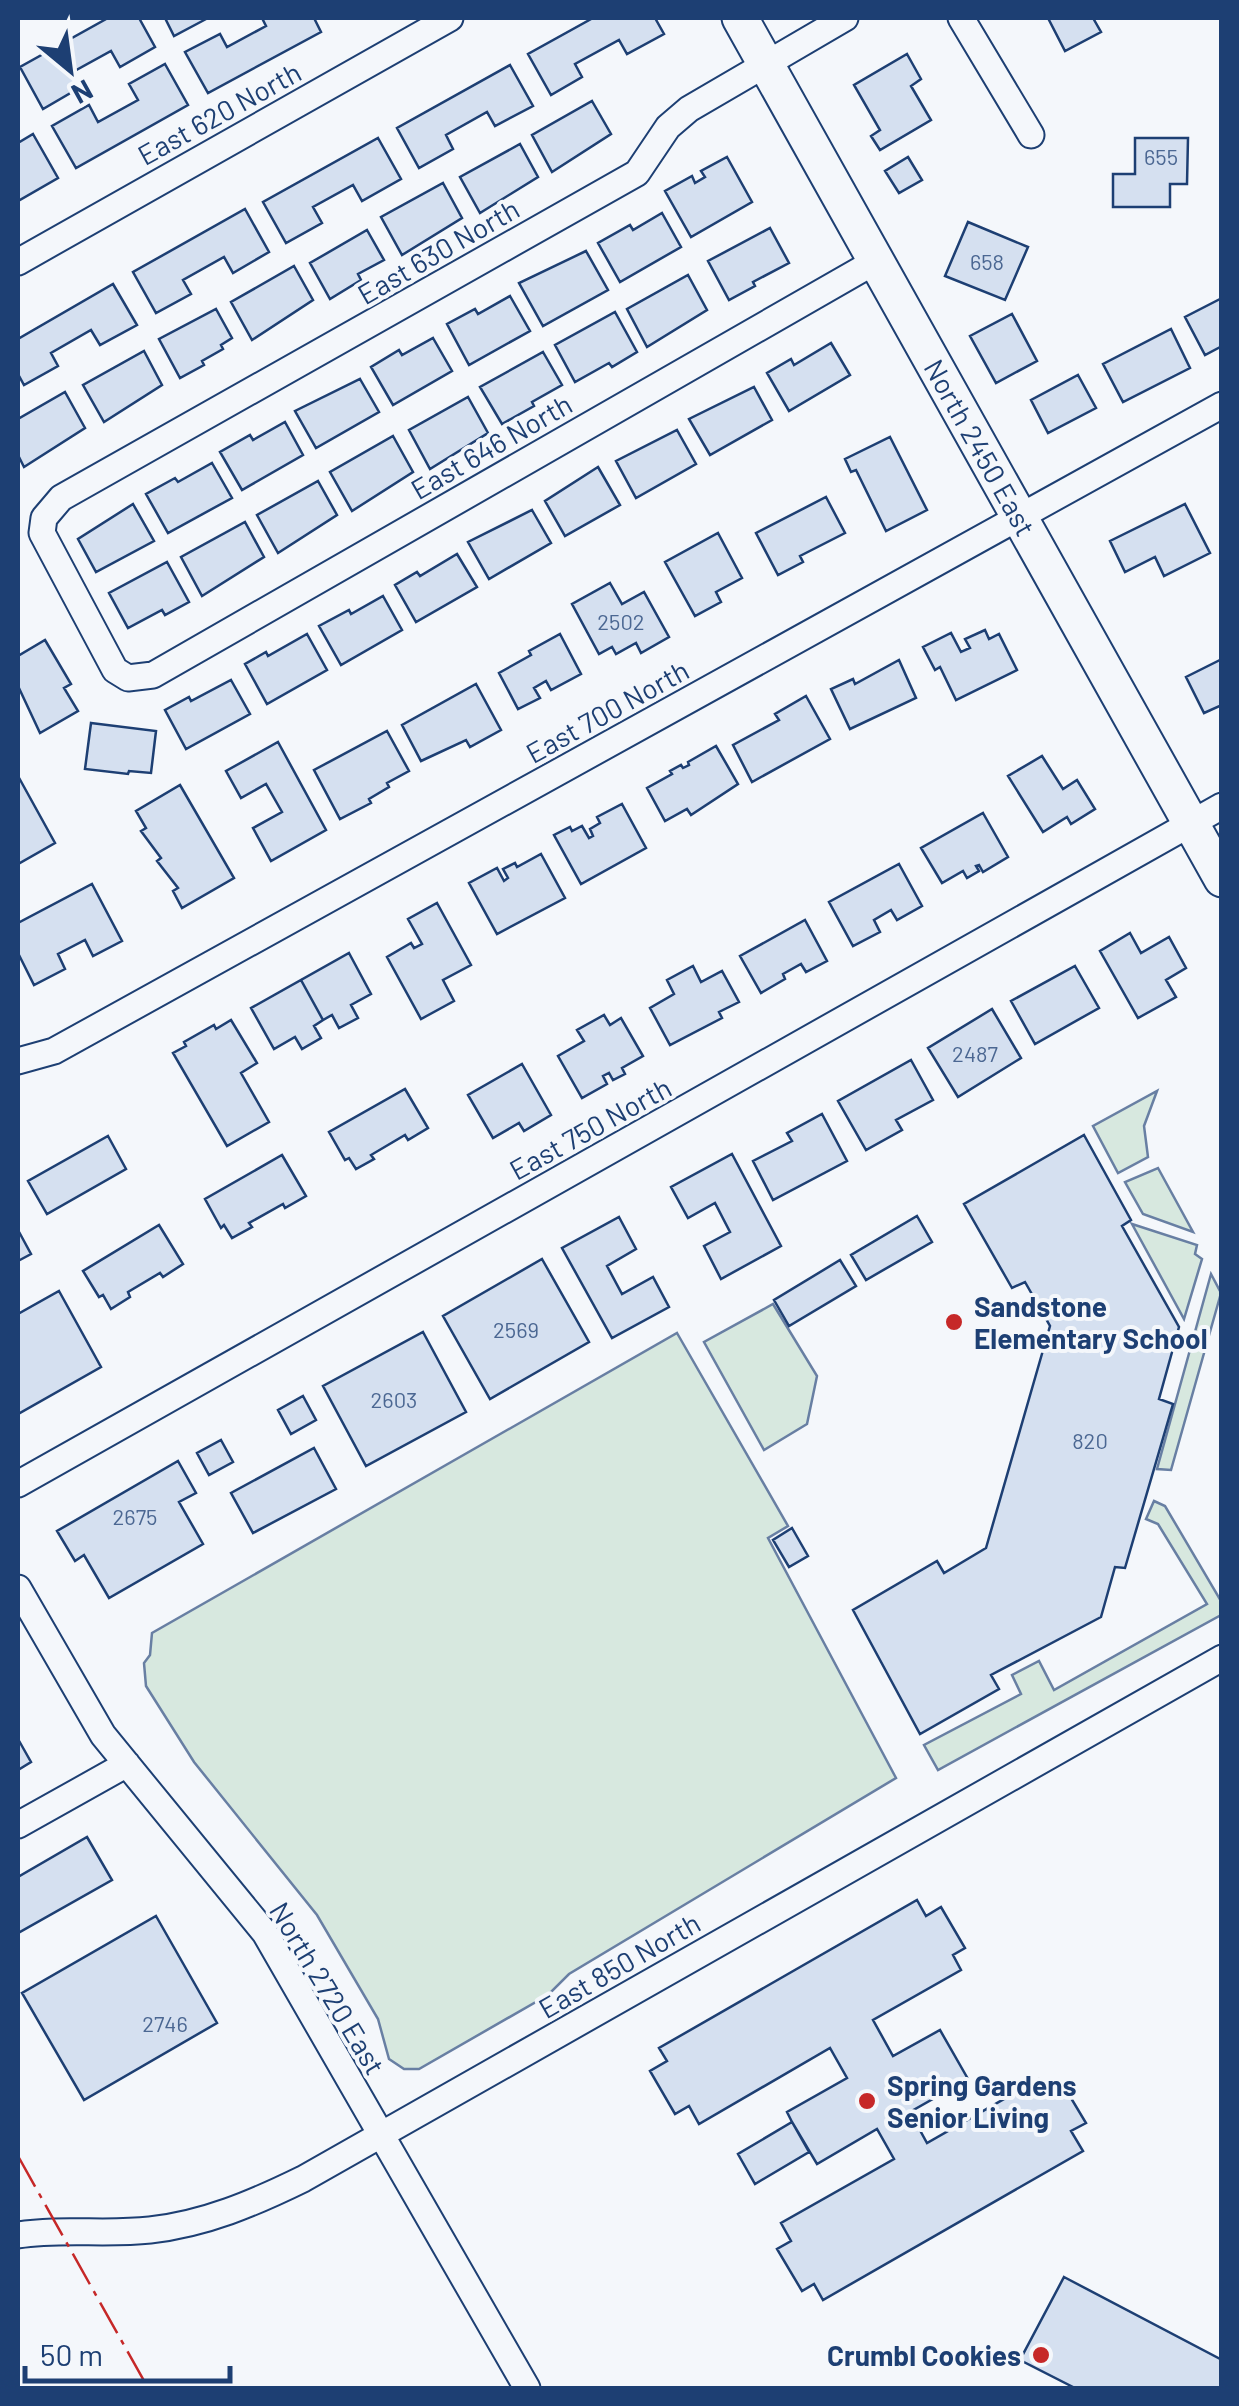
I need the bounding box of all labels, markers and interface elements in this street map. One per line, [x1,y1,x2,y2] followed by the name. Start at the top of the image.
[20,20,120,120] north arrow
[131,54,307,172] street label: East 620 North
[66,73,99,112] text: N
[1144,143,1178,169] house number: 655
[351,191,525,311] street label: East 630 North
[970,248,1004,274] house number: 658
[917,353,1043,542] street label: North 2450 East
[404,386,578,506] street label: East 646 North
[597,608,645,634] house number: 2502
[520,652,694,770] street label: East 700 North
[952,1040,998,1066] house number: 2487
[503,1070,677,1186] street label: East 750 North
[974,1289,1208,1355] place label: Sandstone Elementary School
[943,1311,965,1333] marker: Sandstone Elementary School
[493,1316,539,1342] house number: 2569
[371,1386,417,1412] house number: 2603
[1072,1427,1108,1453] house number: 820
[113,1503,157,1529] house number: 2675
[263,1896,393,2080] street label: North 2720 East
[532,1905,706,2025] street label: East 850 North
[142,2010,188,2036] house number: 2746
[887,2068,1077,2134] place label: Spring Gardens Senior Living
[856,2090,878,2112] marker: Spring Gardens Senior Living
[25,2321,230,2383] scale bar
[40,2336,103,2372] text: 50 m
[827,2338,1021,2372] place label: Crumbl Cookies
[1030,2344,1052,2366] marker: Crumbl Cookies

